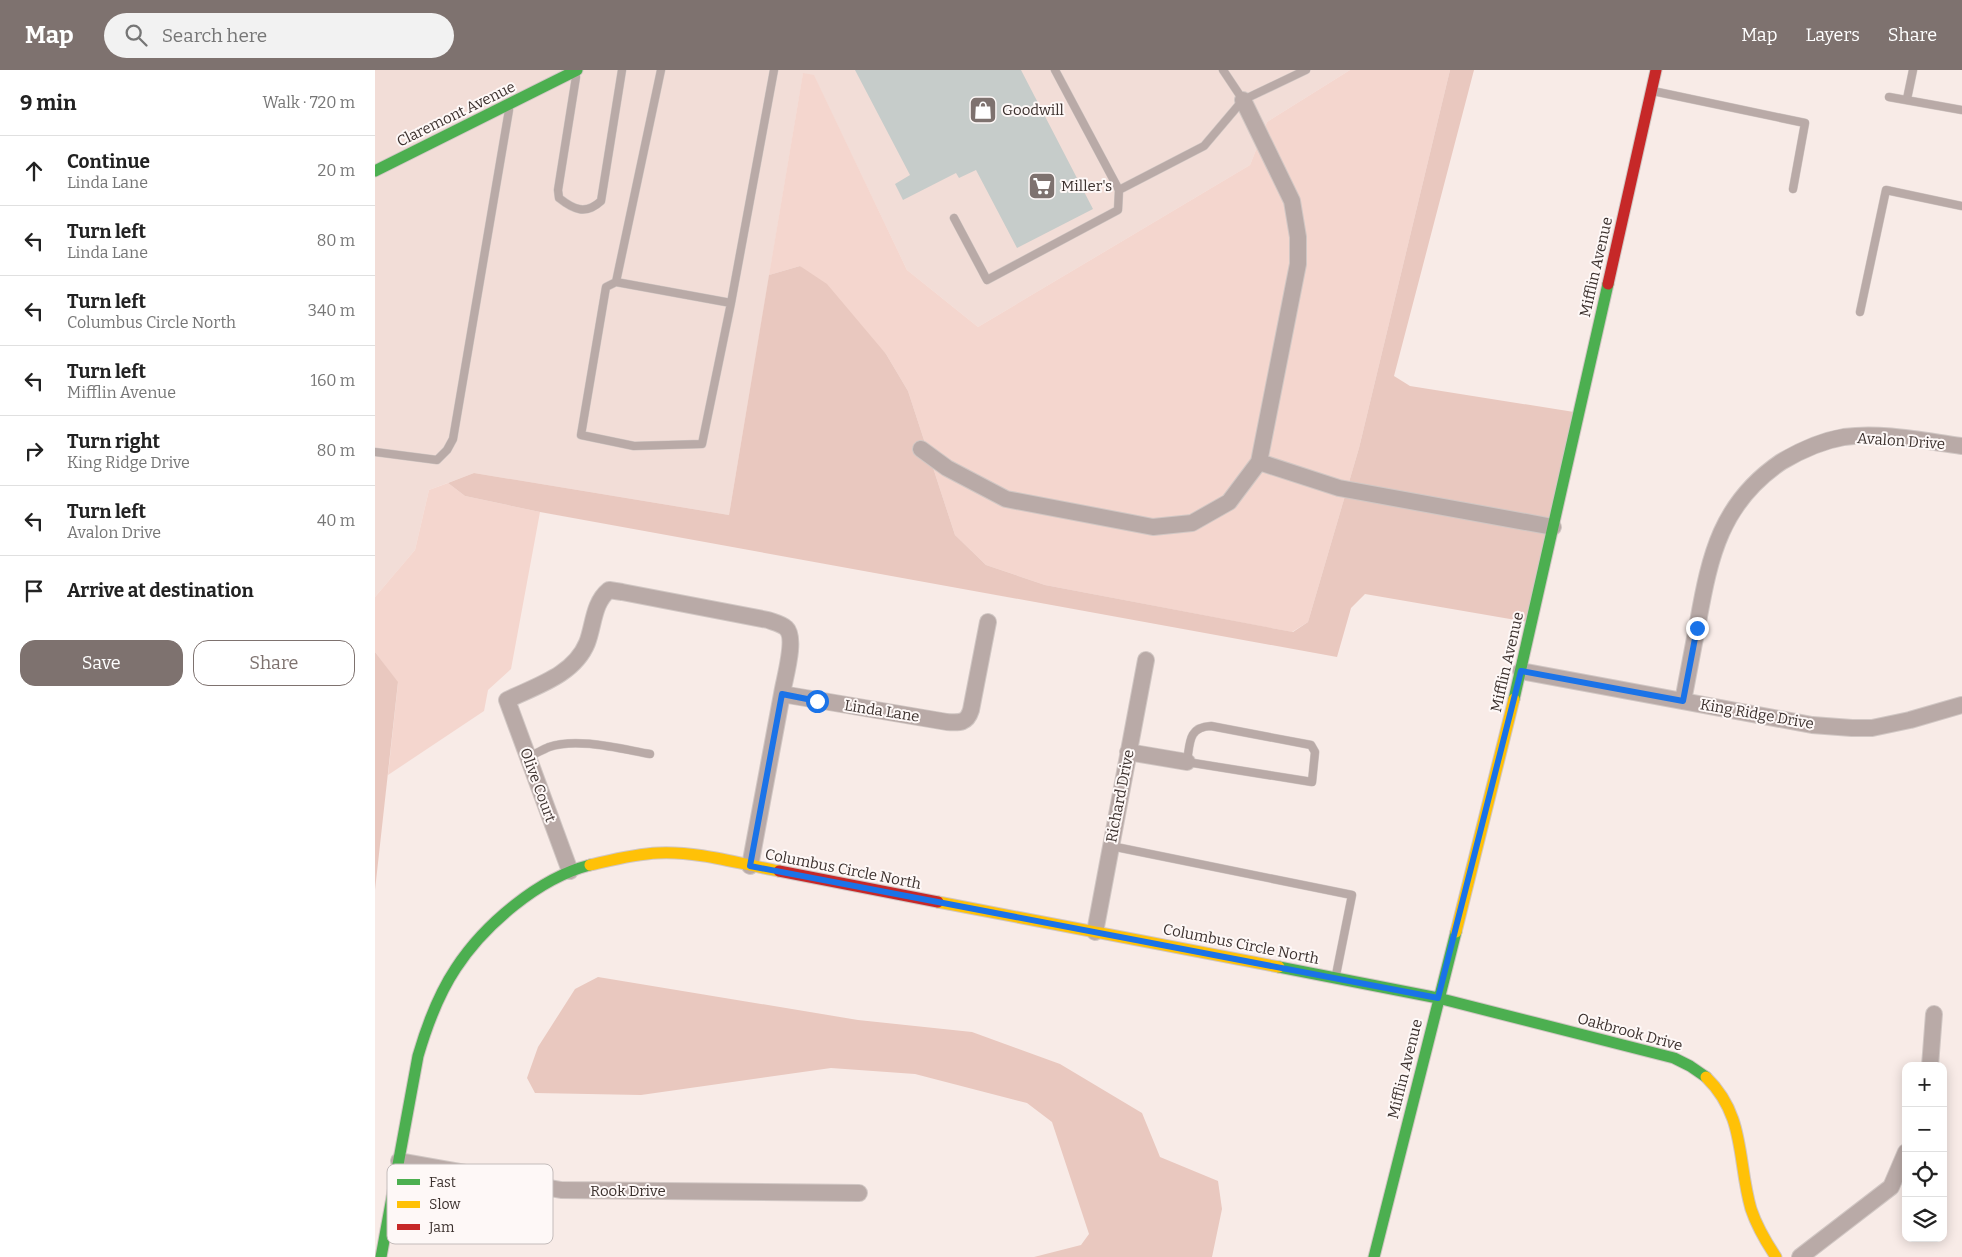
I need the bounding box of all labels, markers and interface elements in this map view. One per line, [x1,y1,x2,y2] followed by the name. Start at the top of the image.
[104,13,454,58] search box
[25,21,74,49] text: Map
[122,21,150,49] icon: search
[162,24,267,47] text: Search here
[1741,24,1777,46] text: Map
[1805,24,1860,46] text: Layers
[1888,24,1937,46] text: Share
[394,77,518,151] street label: Claremont Avenue
[20,90,76,116] text: 9 min
[262,93,355,112] text: Walk · 720 m
[968,95,998,125] shop icon: Goodwill
[1002,101,1064,119] place label: Goodwill
[67,150,150,173] text: Continue
[20,157,48,185] icon: ahead
[318,161,355,180] text: 20 m
[1027,171,1057,201] supermarket icon: Miller's
[67,173,148,192] text: Linda Lane
[1061,177,1112,195] place label: Miller's
[1576,215,1616,319] street label: Mifflin Avenue
[67,220,146,243] text: Turn left
[20,227,48,255] icon: left
[317,231,355,250] text: 80 m
[67,243,148,262] text: Linda Lane
[67,290,146,313] text: Turn left
[20,297,48,325] icon: left
[308,301,355,320] text: 340 m
[67,313,236,332] text: Columbus Circle North
[67,360,146,383] text: Turn left
[20,367,48,395] icon: left
[310,371,355,390] text: 160 m
[67,383,176,402] text: Mifflin Avenue
[1856,429,1946,453] street label: Avalon Drive
[67,430,160,453] text: Turn right
[20,437,48,465] icon: right
[317,441,355,460] text: 80 m
[67,453,190,472] text: King Ridge Drive
[67,500,146,523] text: Turn left
[20,507,48,535] icon: left
[317,511,355,530] text: 40 m
[67,523,161,542] text: Avalon Drive
[20,577,48,605] icon: arrive
[67,579,254,602] text: Arrive at destination
[1487,610,1527,714] street label: Mifflin Avenue
[1686,617,1709,640] route end
[20,640,183,686] button: Save
[193,640,355,686] button: Share
[806,690,829,713] route start
[1699,695,1815,733] street label: King Ridge Drive
[843,696,921,726] street label: Linda Lane
[516,745,560,825] street label: Olive Court
[1102,748,1138,844] street label: Richard Drive
[764,845,923,893] street label: Columbus Circle North
[1162,920,1321,968] street label: Columbus Circle North
[1576,1009,1684,1055] street label: Oakbrook Drive
[1384,1017,1426,1121] street label: Mifflin Avenue
[1902,1062,1947,1242] map controls
[1902,1062,1947,1107] button: +
[1902,1107,1947,1152] button: −
[1902,1152,1947,1197] button: locate
[387,1164,553,1244] legend
[429,1174,456,1191] text: Fast
[590,1182,666,1200] street label: Rook Drive
[429,1196,461,1213] text: Slow
[1902,1197,1947,1242] button: layers
[428,1219,455,1236] text: Jam

